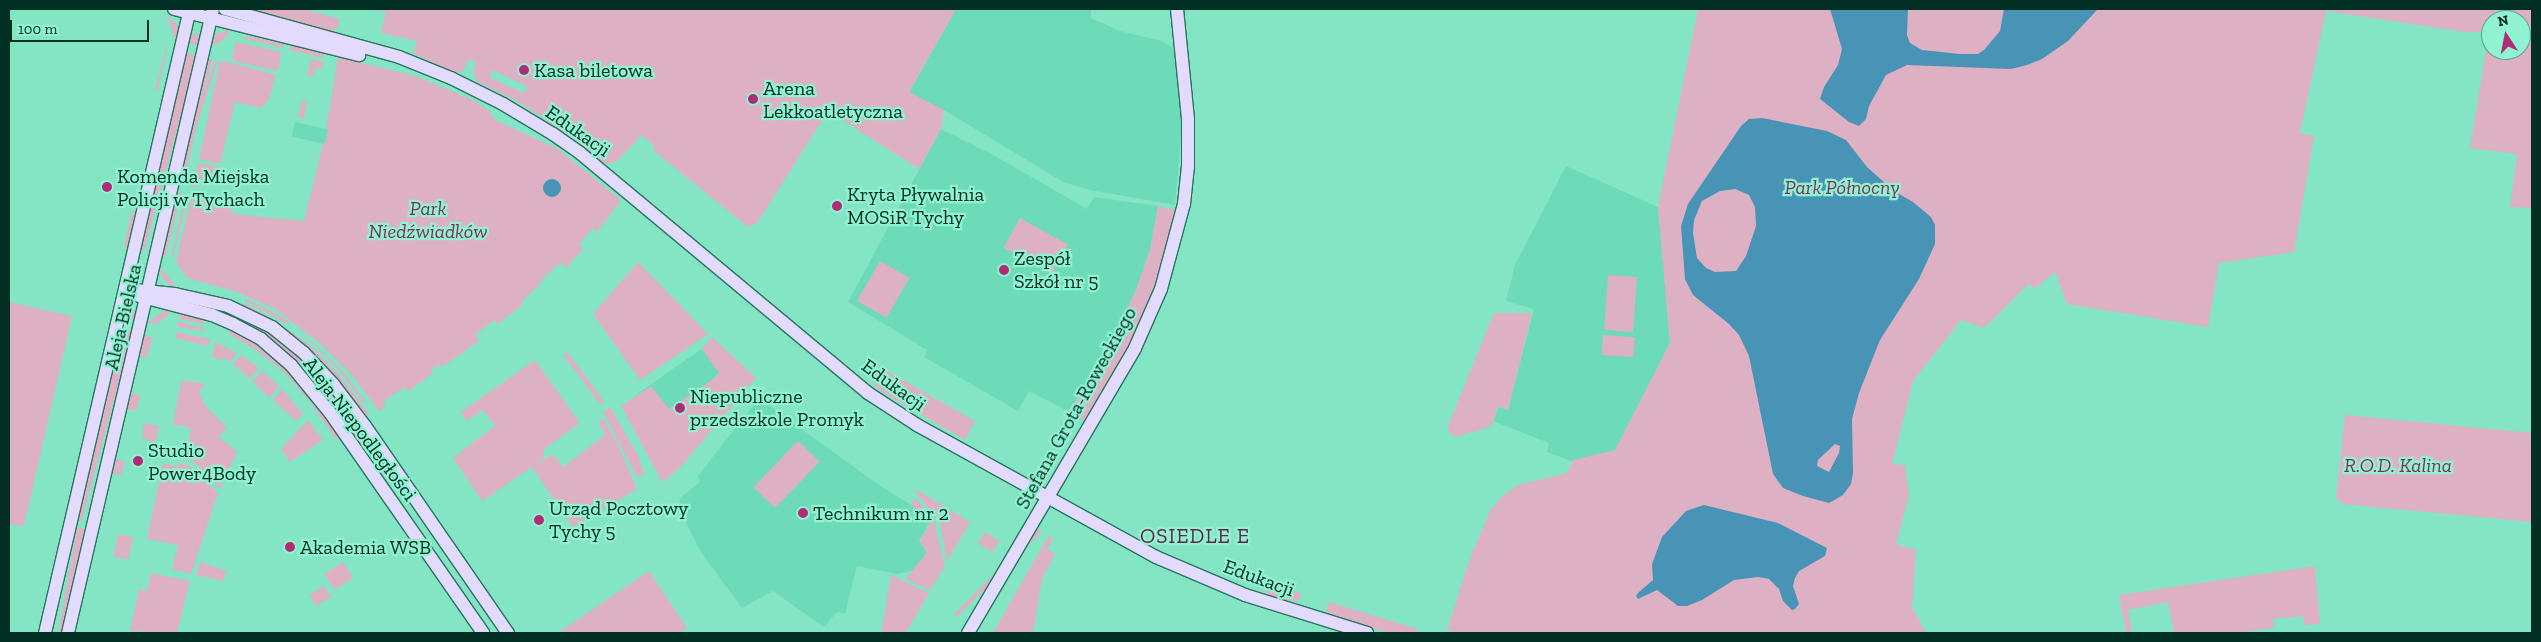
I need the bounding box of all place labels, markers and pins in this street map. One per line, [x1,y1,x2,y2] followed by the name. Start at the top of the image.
[534,58,653,82] place label: Kasa biletowa
[518,64,530,76] marker: Kasa biletowa
[763,76,903,123] place label: Arena Lekkoatletyczna
[747,93,759,105] marker: Arena Lekkoatletyczna
[117,164,269,211] place label: Komenda Miejska Policji w Tychach
[101,181,113,193] marker: Komenda Miejska Policji w Tychach
[847,183,984,230] place label: Kryta Pływalnia MOSiR Tychy
[831,200,843,212] marker: Kryta Pływalnia MOSiR Tychy
[1014,246,1099,293] place label: Zespół Szkół nr 5
[998,264,1010,276] marker: Zespół Szkół nr 5
[690,384,864,431] place label: Niepubliczne przedszkole Promyk
[674,402,686,414] marker: Niepubliczne przedszkole Promyk
[148,438,256,485] place label: Studio Power4Body
[132,455,144,467] marker: Studio Power4Body
[549,496,689,543] place label: Urząd Pocztowy Tychy 5
[813,501,949,525] place label: Technikum nr 2
[797,507,809,519] marker: Technikum nr 2
[533,514,545,526] marker: Urząd Pocztowy Tychy 5
[300,535,432,559] place label: Akademia WSB
[284,541,296,553] marker: Akademia WSB

